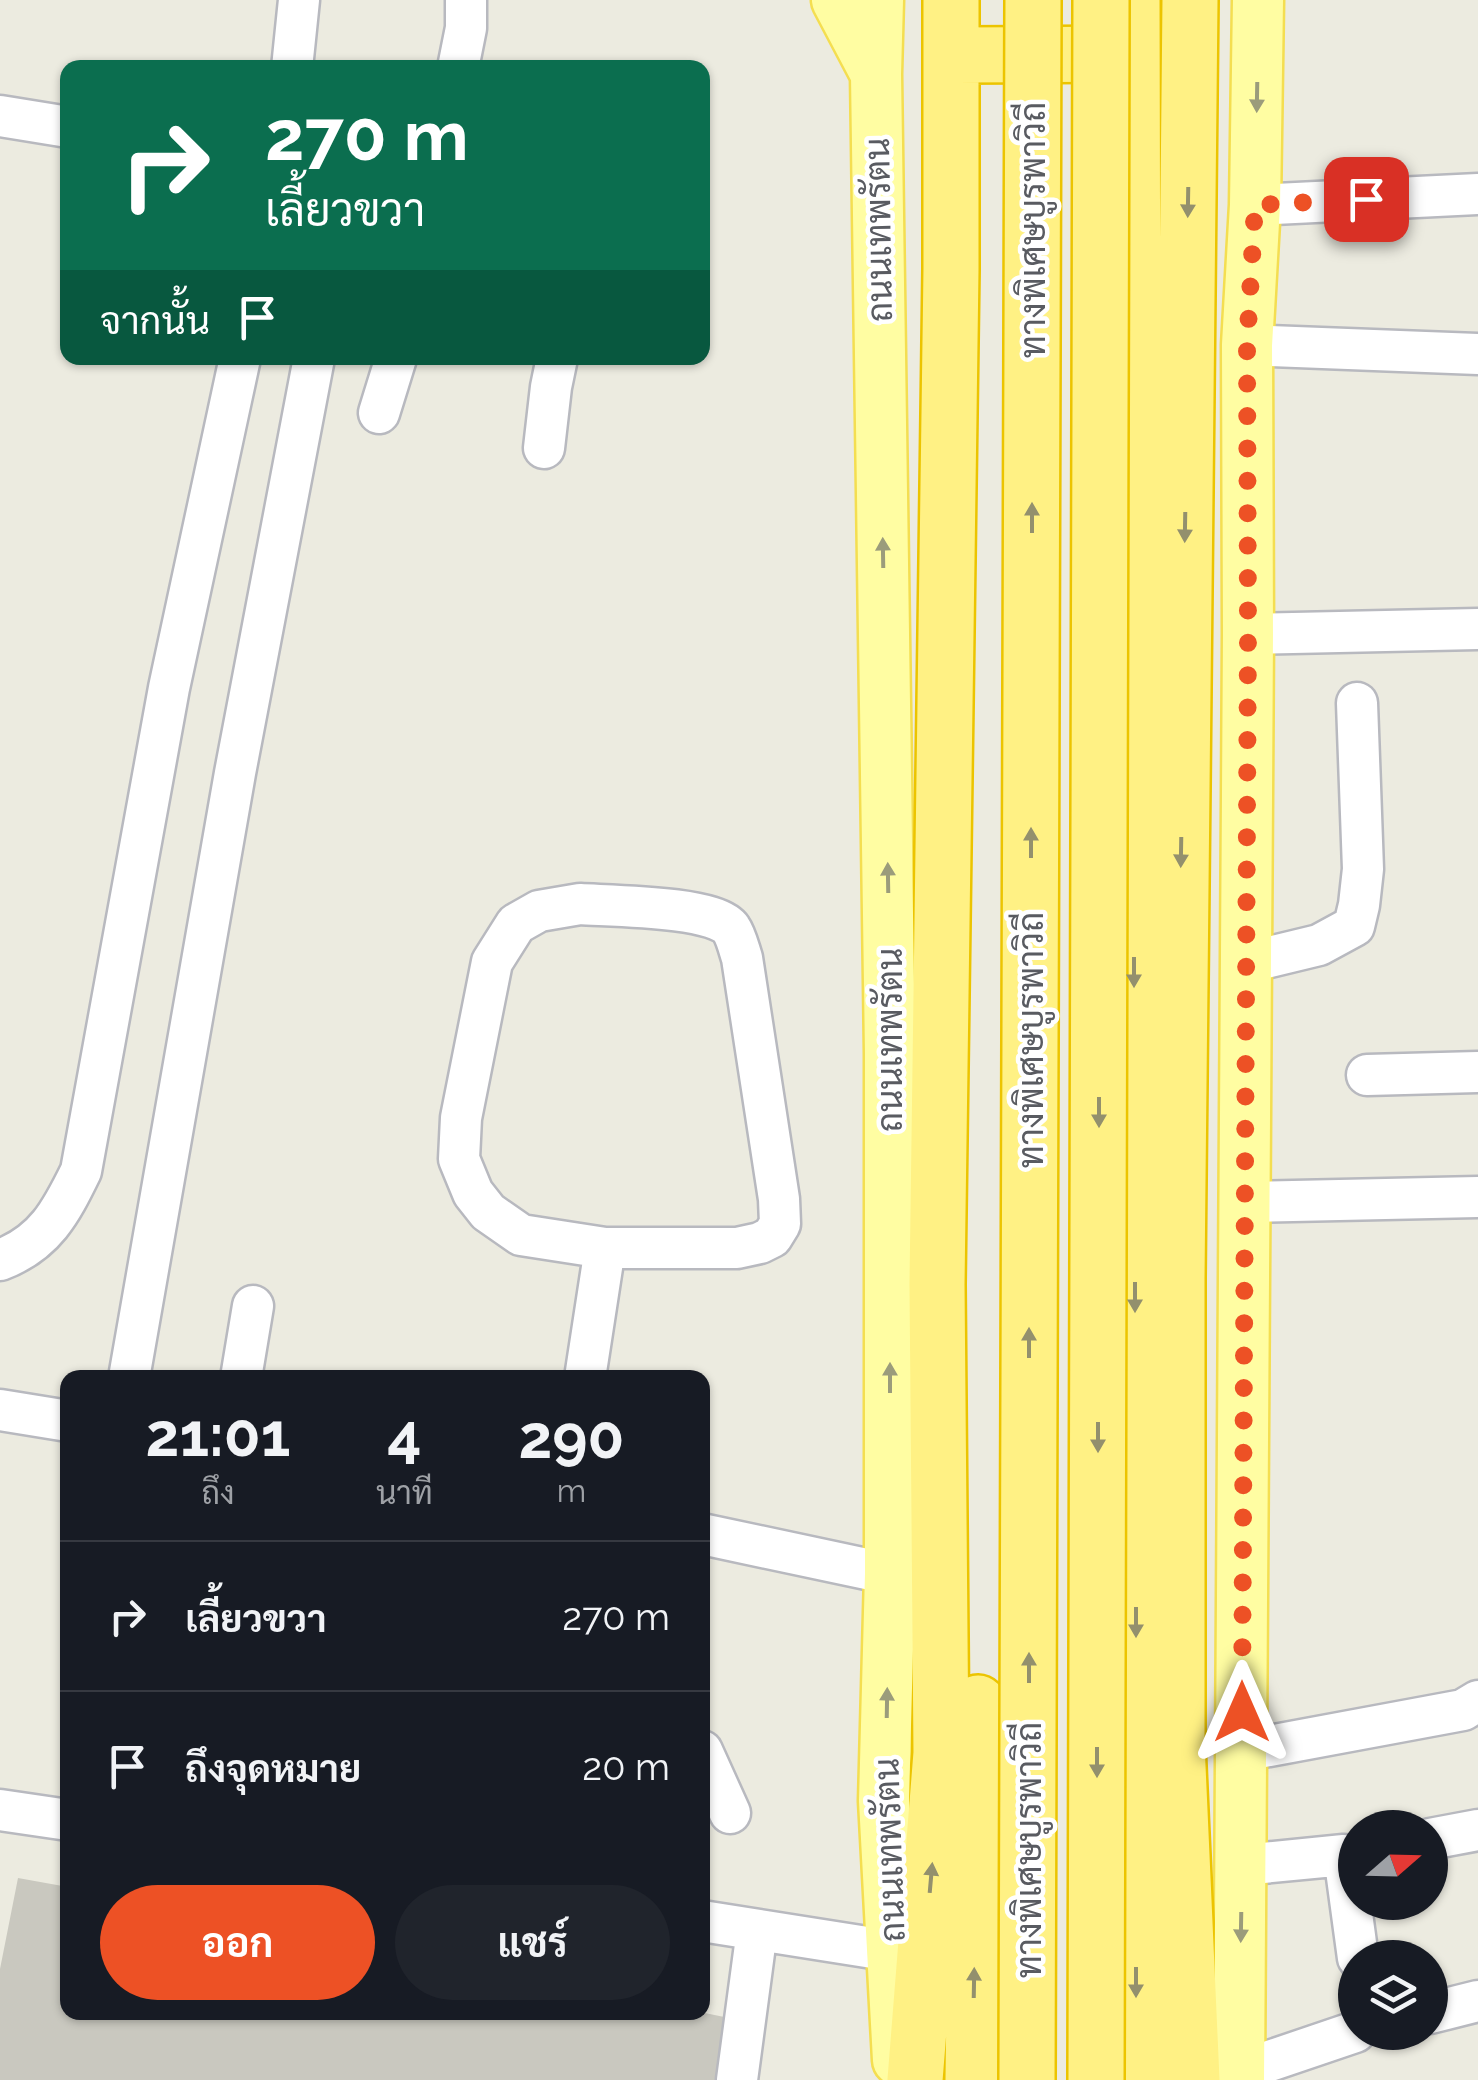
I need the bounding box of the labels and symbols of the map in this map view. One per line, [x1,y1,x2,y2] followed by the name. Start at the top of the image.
[1248,82,1264,114] one-way arrow
[1010,102,1057,358] street label: ทางพิเศษบูรพาวิถี
[856,137,900,323] street label: ถนนเทพรัตน
[1324,157,1409,242] pin
[1180,187,1196,219] one-way arrow
[1024,501,1040,533] one-way arrow
[1177,512,1193,544] one-way arrow
[875,537,891,569] one-way arrow
[1023,826,1039,858] one-way arrow
[1173,837,1189,869] one-way arrow
[879,862,895,894] one-way arrow
[1008,912,1055,1168] street label: ทางพิเศษบูรพาวิถี
[869,948,910,1132] street label: ถนนเทพรัตน
[1126,957,1142,989] one-way arrow
[1090,1097,1106,1129] one-way arrow
[1127,1282,1143,1314] one-way arrow
[1021,1326,1037,1358] one-way arrow
[882,1362,898,1394] one-way arrow
[1090,1422,1106,1454] one-way arrow
[1128,1607,1144,1639] one-way arrow
[1021,1651,1037,1683] one-way arrow
[1190,1660,1294,1764] position arrow
[879,1686,895,1718] one-way arrow
[1006,1722,1053,1978] street label: ทางพิเศษบูรพาวิถี
[1089,1747,1105,1779] one-way arrow
[865,1757,913,1943] street label: ถนนเทพรัตน
[1338,1810,1448,1920] north arrow
[923,1862,939,1894] one-way arrow
[1233,1912,1249,1944] one-way arrow
[967,1966,983,1998] one-way arrow
[1129,1967,1145,1999] one-way arrow

